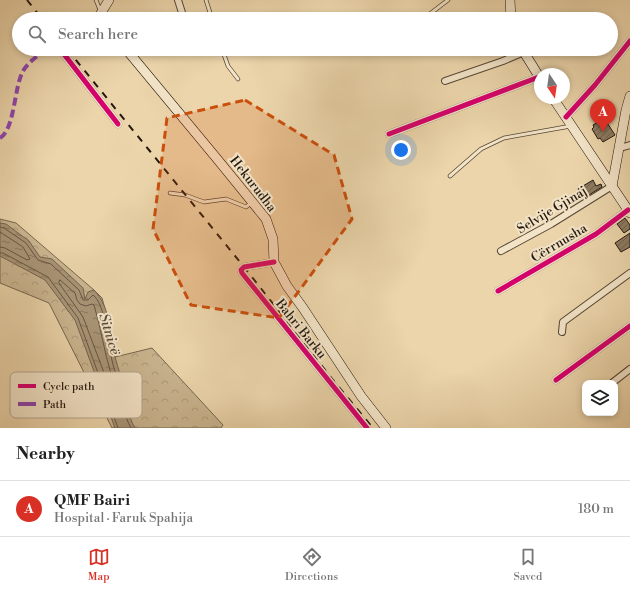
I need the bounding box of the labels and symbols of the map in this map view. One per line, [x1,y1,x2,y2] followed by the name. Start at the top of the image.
[534,68,570,104] north arrow
[590,99,616,132] pin: A
[391,140,411,160] your location
[226,153,280,216] street label: Hekurudha
[514,183,590,237] street label: Selvije Gjinaj
[528,220,590,266] street label: Cërrnusha
[271,295,330,362] street label: Bahri Barku
[94,311,124,358] water label: Sitnicë
[10,372,142,418] legend
[43,380,95,394] text: Cycle path
[43,398,67,412] text: Path

